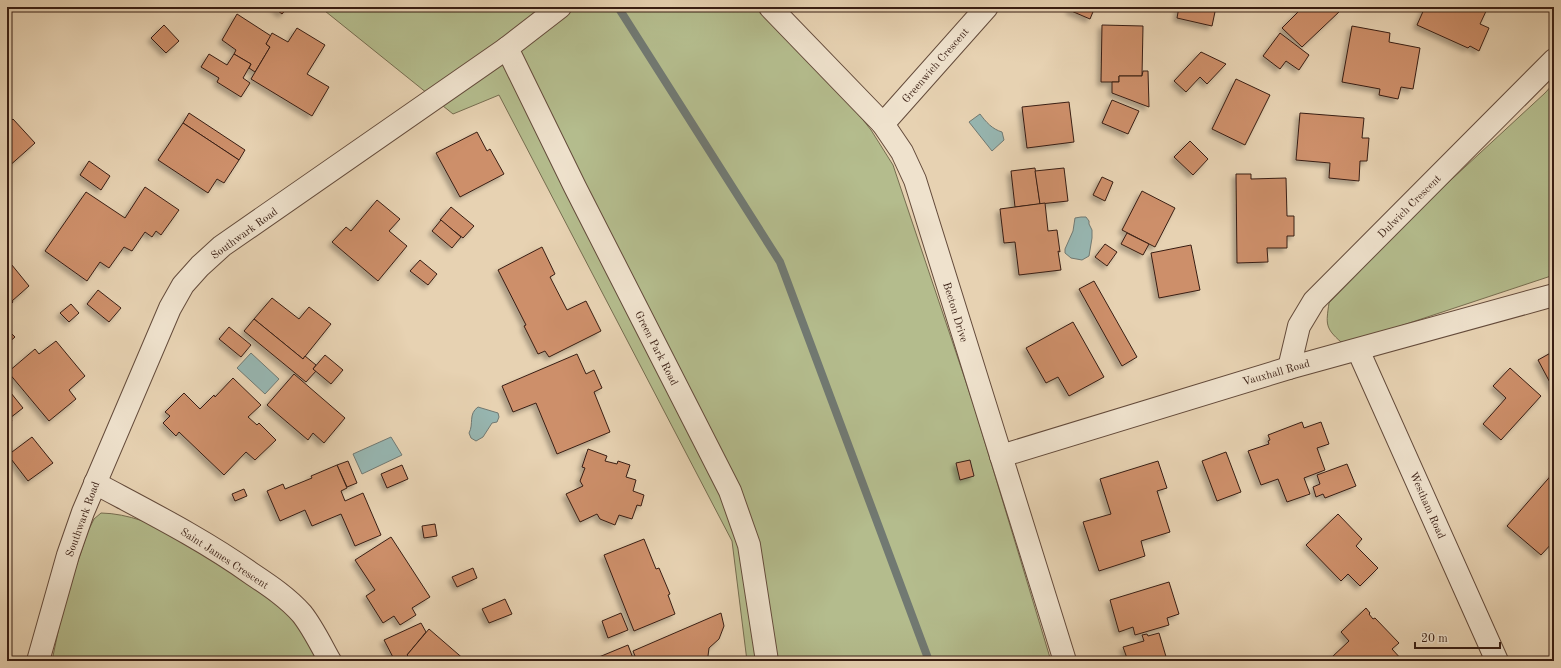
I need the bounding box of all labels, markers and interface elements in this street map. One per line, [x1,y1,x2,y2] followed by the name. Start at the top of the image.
[901,26,972,106] street label: Greenwich Crescent
[1376,173,1444,241] street label: Dulwich Crescent
[210,206,280,262] street label: Southwark Road
[940,281,969,344] street label: Becton Drive
[632,310,679,388] street label: Green Park Road
[1241,358,1312,388] street label: Vauxhall Road
[1407,470,1446,541] street label: Westham Road
[65,480,102,559] street label: Southwark Road
[178,527,270,592] street label: Saint James Crescent
[1415,624,1500,650] scale bar
[1421,633,1448,645] text: 20 m

